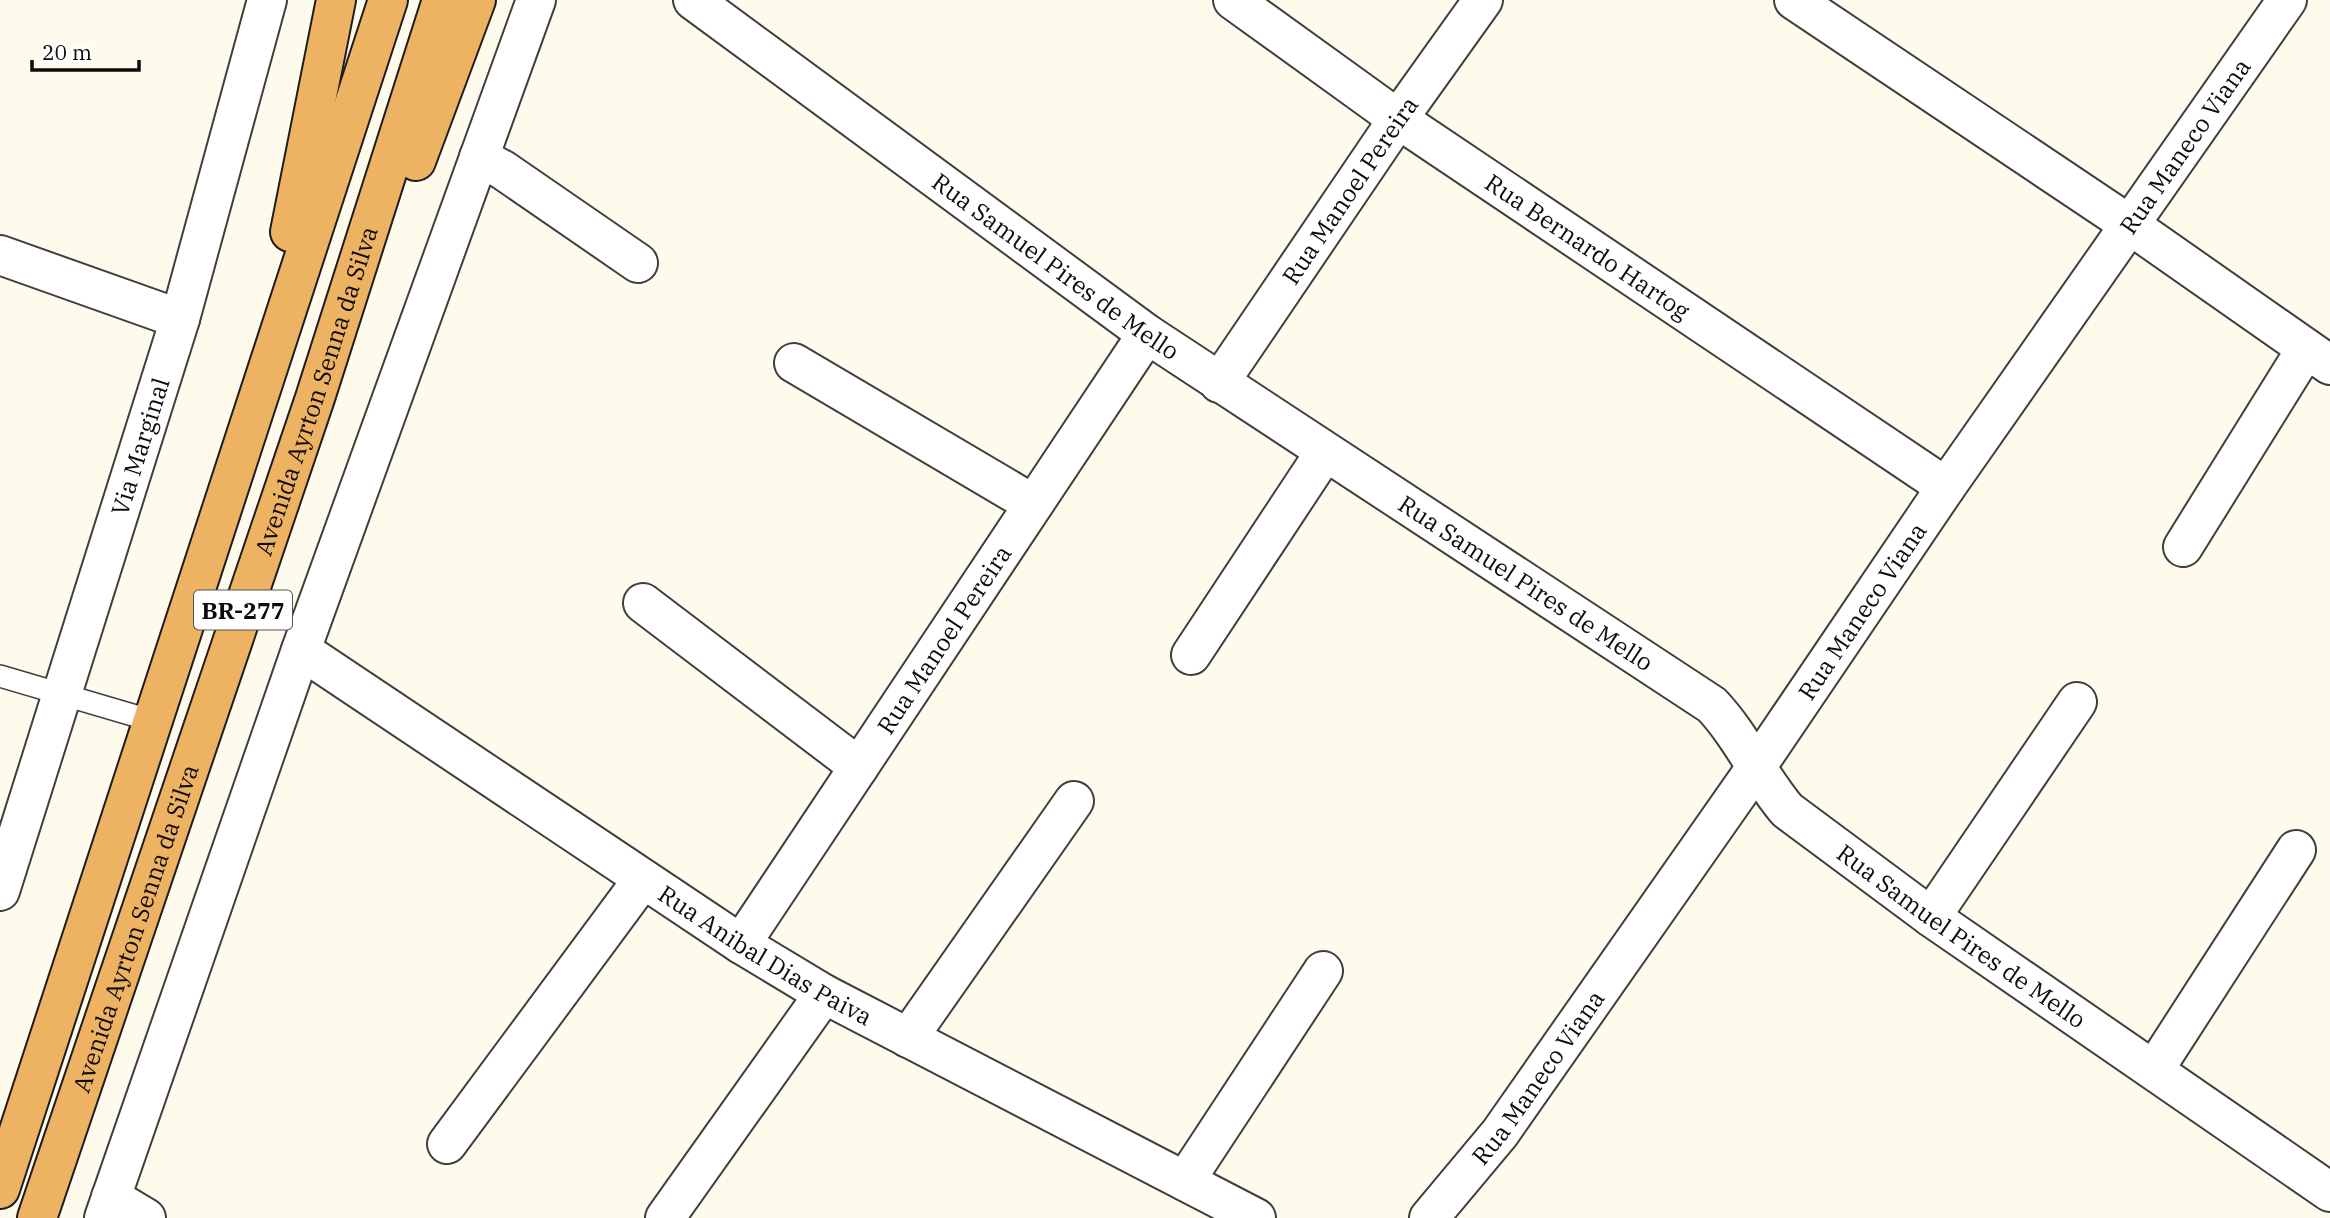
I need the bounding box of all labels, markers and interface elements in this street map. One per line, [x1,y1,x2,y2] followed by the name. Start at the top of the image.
[32,28,138,72] scale bar
[42,38,92,66] text: 20 m
[2112,52,2257,240] street label: Rua Maneco Viana
[1275,90,1425,290] street label: Rua Manoel Pereira
[926,165,1186,367] street label: Rua Samuel Pires de Mello
[1479,166,1696,327] street label: Rua Bernardo Hartog
[247,222,385,559] street label: Avenida Ayrton Senna da Silva
[103,374,177,519] street label: Via Marginal
[1392,488,1659,678] street label: Rua Samuel Pires de Mello
[1791,516,1933,706] street label: Rua Maneco Viana
[869,539,1018,740] street label: Rua Manoel Pereira
[194,590,292,630] road number: BR-277
[65,760,206,1096] street label: Avenida Ayrton Senna da Silva
[1830,837,2092,1035] street label: Rua Samuel Pires de Mello
[652,877,878,1032] street label: Rua Anibal Dias Paiva
[1464,984,1611,1171] street label: Rua Maneco Viana

